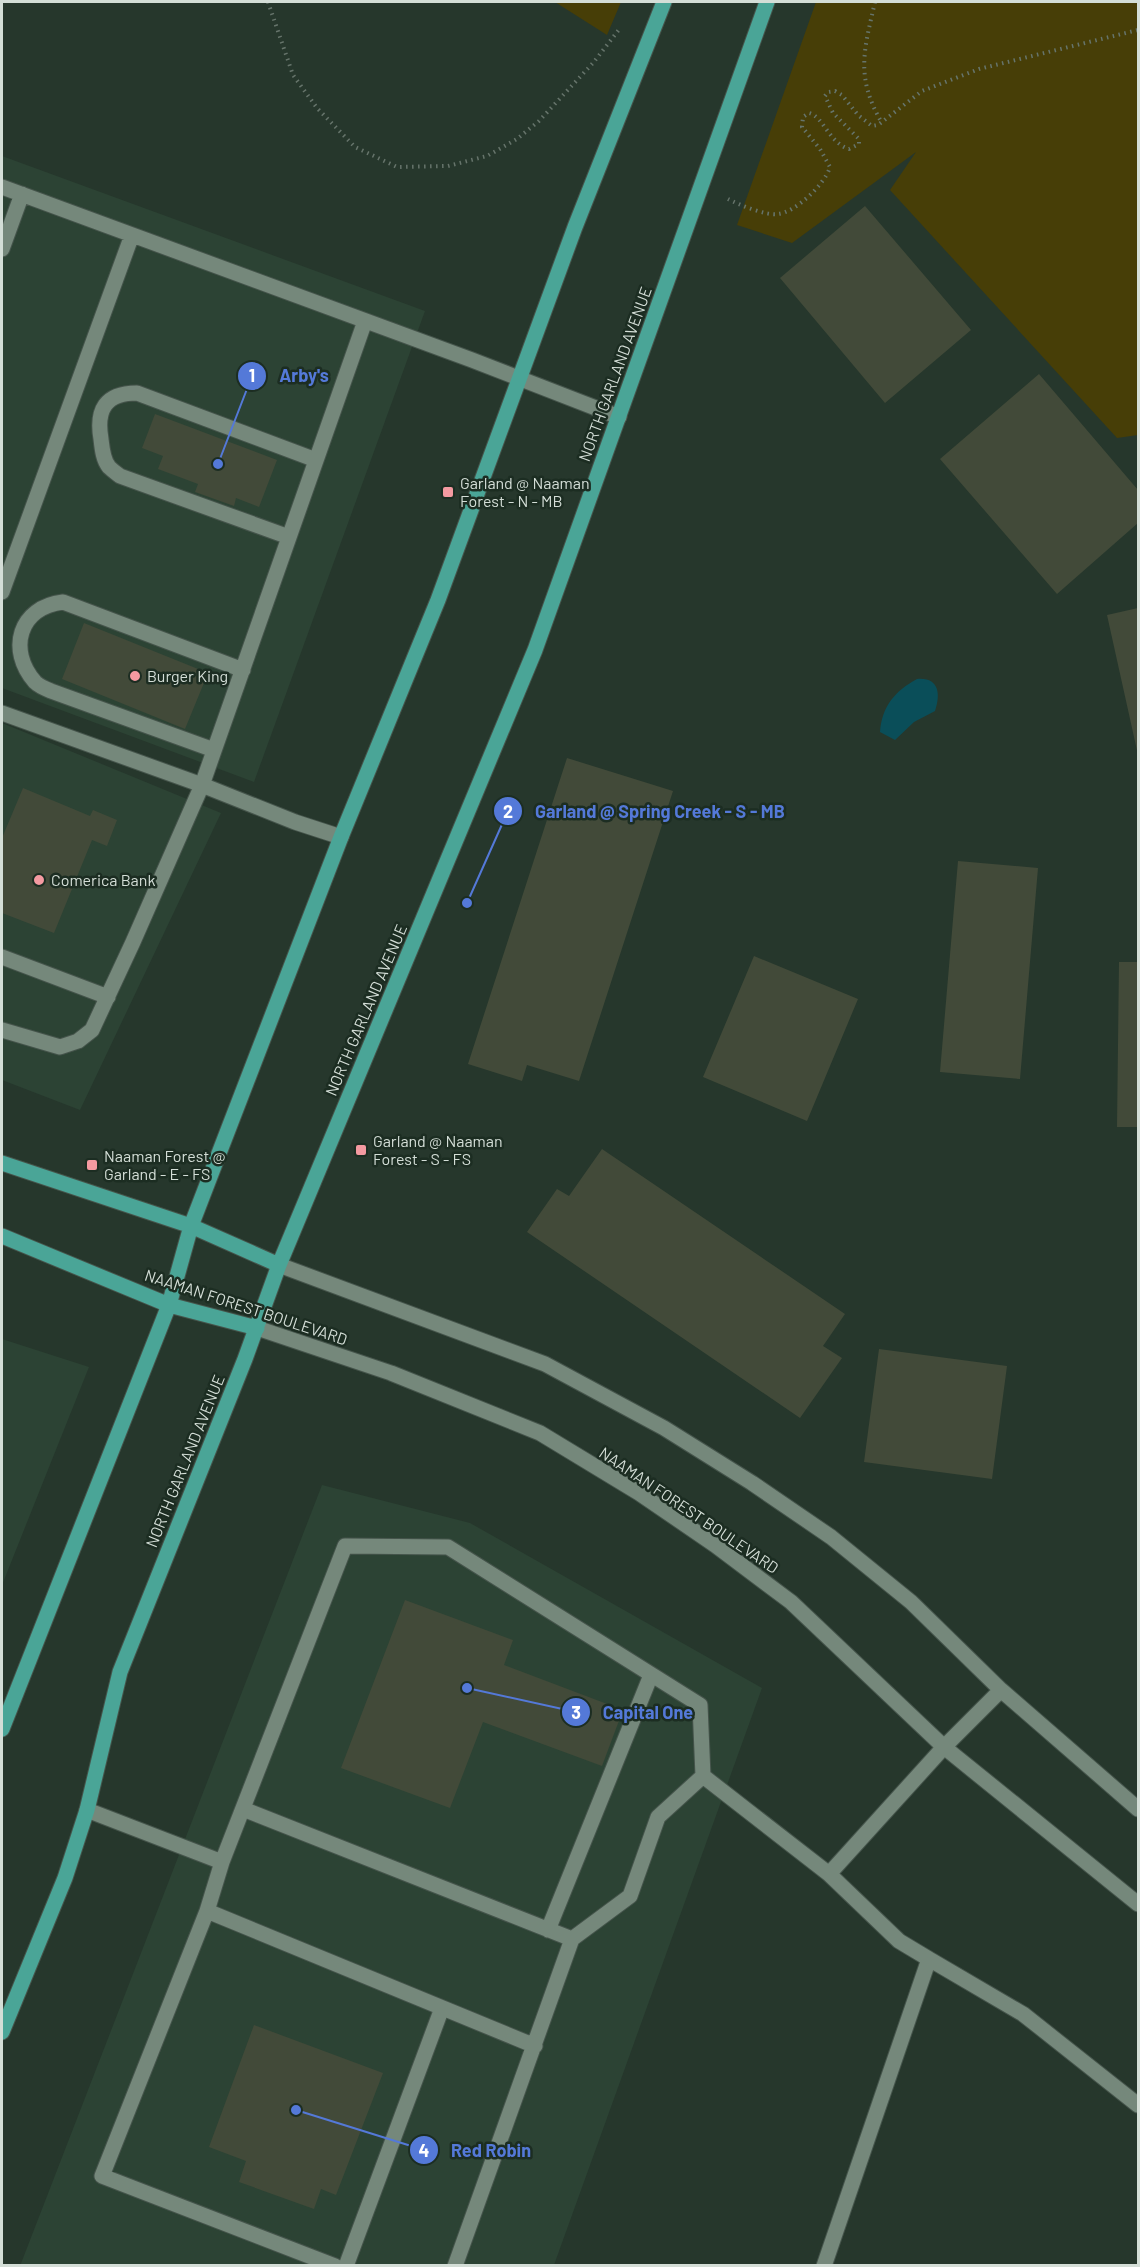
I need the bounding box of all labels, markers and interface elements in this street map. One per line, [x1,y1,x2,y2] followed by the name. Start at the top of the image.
[574,284,655,464] street label: NORTH GARLAND AVENUE
[237,358,341,394] callout: Arby's
[249,364,255,386] text: 1
[279,364,329,386] text: Arby's
[460,473,590,510] place label: Garland @ Naaman Forest - N - MB
[441,485,455,499] marker: Garland @ Naaman Forest - N - MB
[147,666,228,685] place label: Burger King
[128,669,142,683] marker: Burger King
[493,793,797,829] callout: Garland @ Spring Creek - S - MB
[503,800,513,822] text: 2
[535,800,785,822] text: Garland @ Spring Creek - S - MB
[51,870,155,889] place label: Comerica Bank
[32,873,46,887] marker: Comerica Bank
[321,921,410,1098] street label: NORTH GARLAND AVENUE
[373,1131,503,1168] place label: Garland @ Naaman Forest - S - FS
[354,1143,368,1157] marker: Garland @ Naaman Forest - S - FS
[104,1146,226,1183] place label: Naaman Forest @ Garland - E - FS
[85,1158,99,1172] marker: Naaman Forest @ Garland - E - FS
[142,1265,350,1348] street label: NAAMAN FOREST BOULEVARD
[141,1372,228,1550] street label: NORTH GARLAND AVENUE
[596,1442,782,1577] street label: NAAMAN FOREST BOULEVARD
[561,1694,705,1730] callout: Capital One
[571,1701,581,1723] text: 3
[603,1701,693,1723] text: Capital One
[409,2132,543,2168] callout: Red Robin
[419,2139,430,2161] text: 4
[451,2139,531,2161] text: Red Robin

